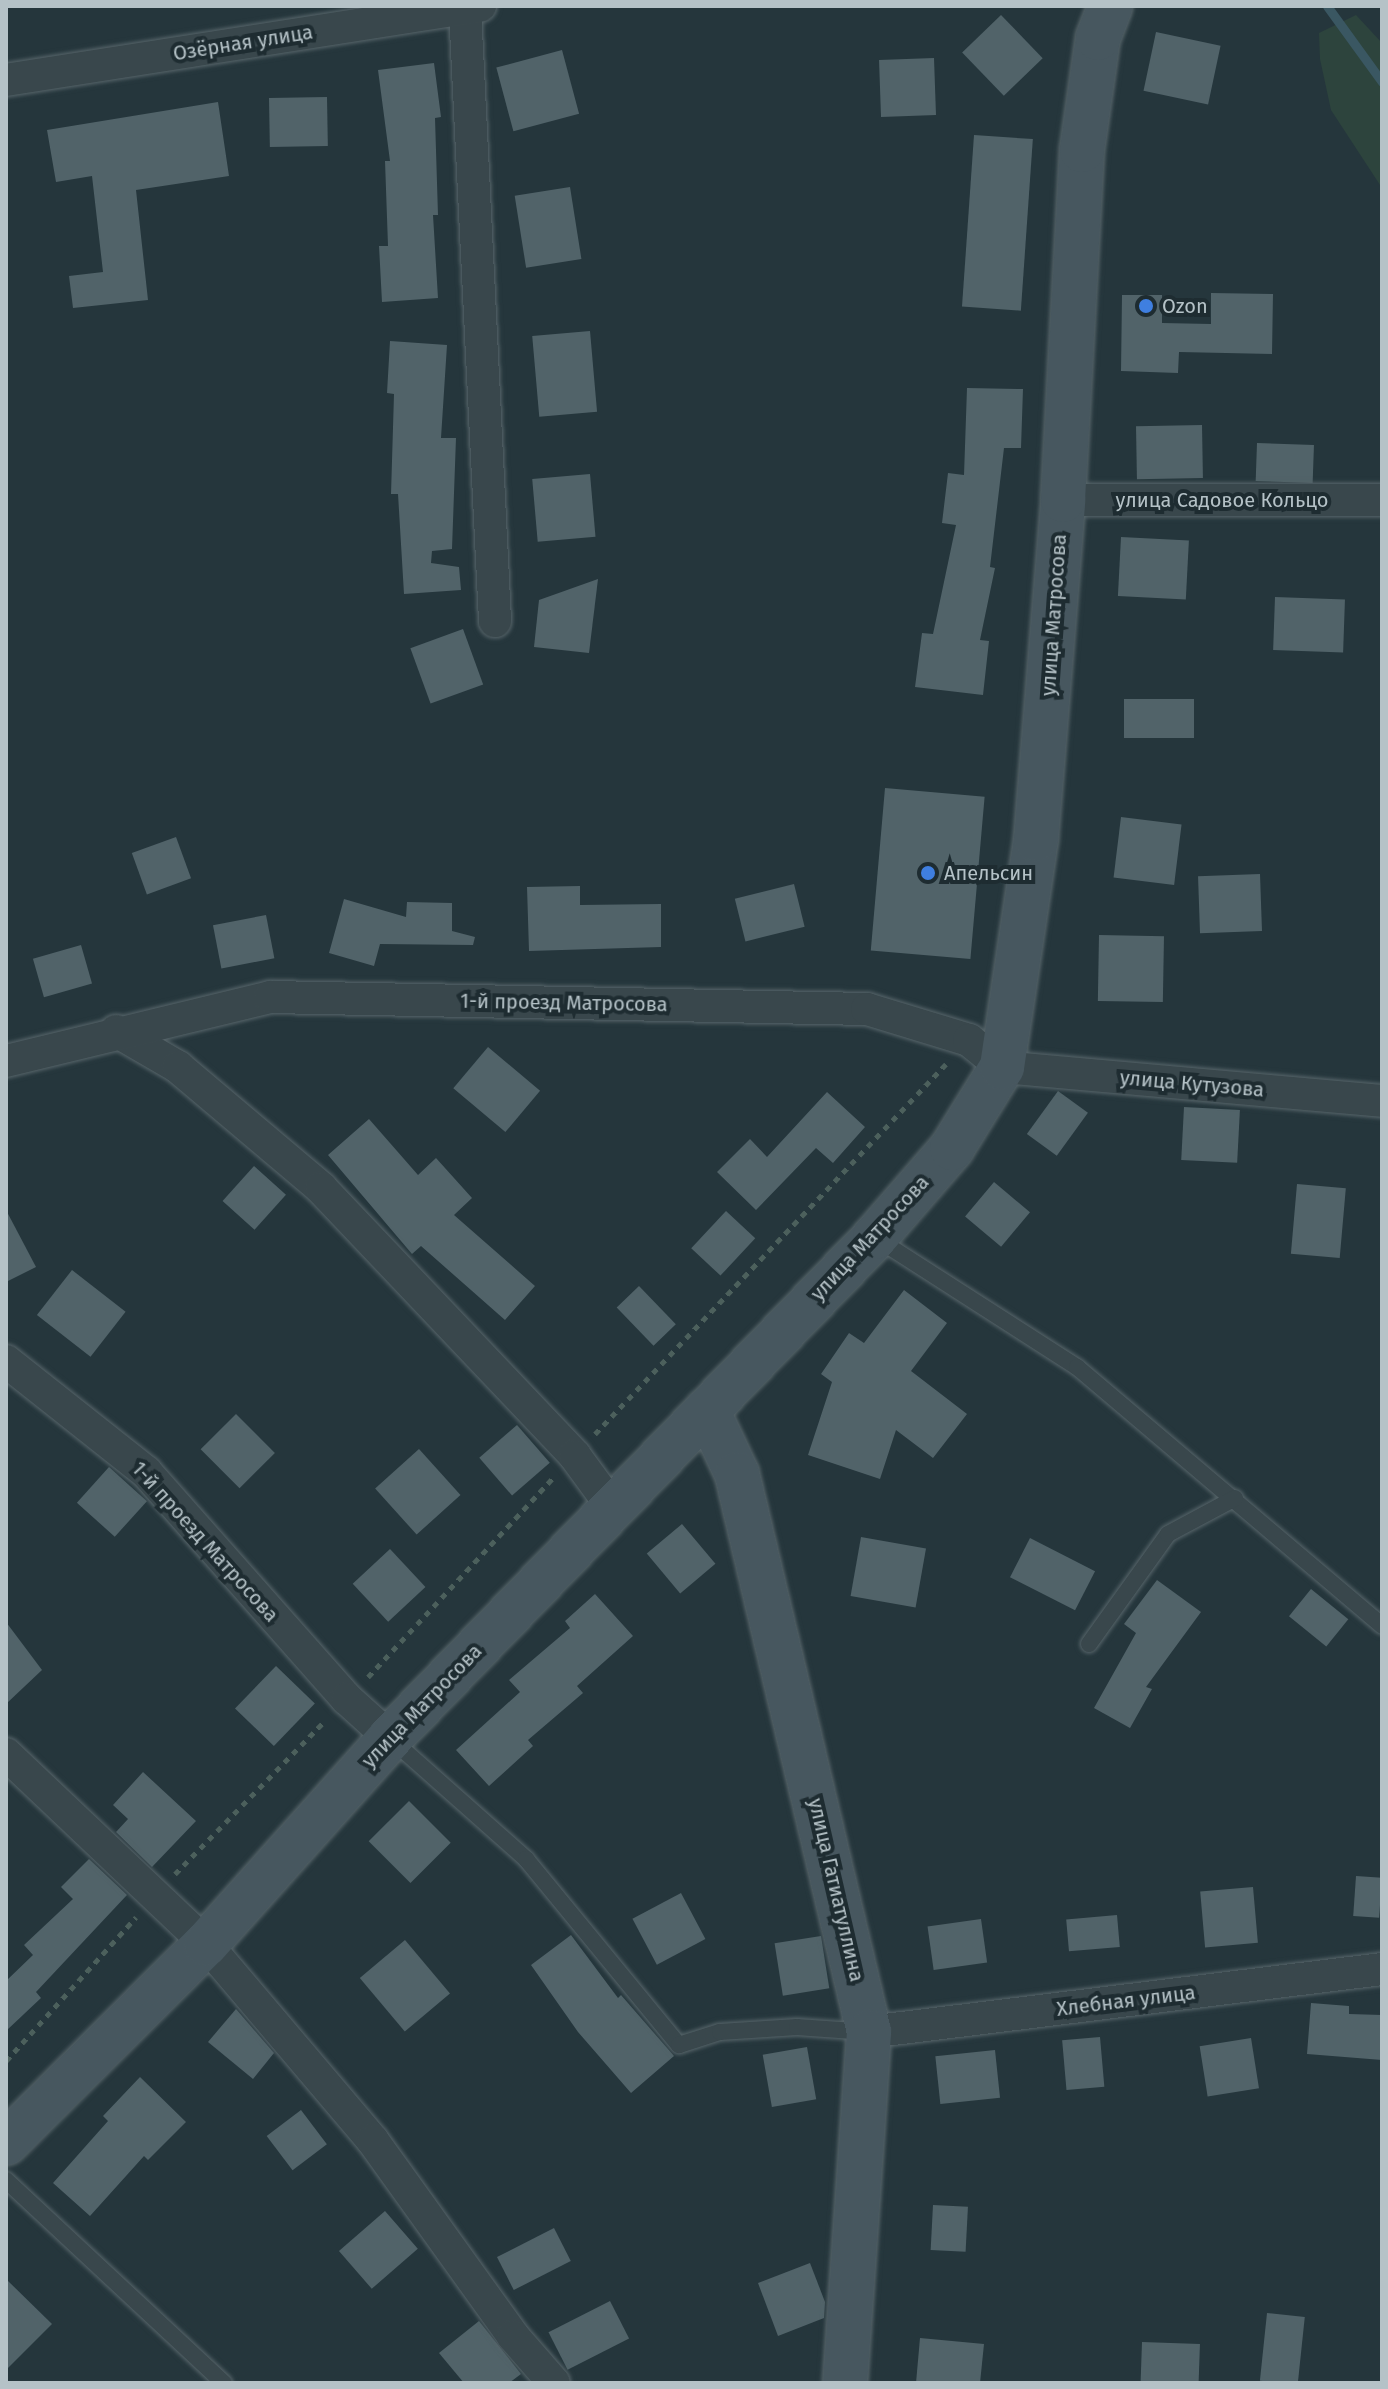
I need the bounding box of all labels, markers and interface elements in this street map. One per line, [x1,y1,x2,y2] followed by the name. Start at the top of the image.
[171,20,315,66] street label: Озёрная улица
[1162,294,1208,318] place label: Ozon
[1137,297,1155,315] marker: Ozon
[1116,488,1328,512] street label: улица Садовое Кольцо
[1036,533,1072,697] street label: улица Матросова
[944,861,1033,885] place label: Апельсин
[919,864,937,882] marker: Апельсин
[460,989,668,1017] street label: 1-й проезд Матросова
[1119,1066,1265,1102] street label: улица Кутузова
[806,1170,934,1306] street label: улица Матросова
[127,1457,283,1627] street label: 1-й проезд Матросова
[357,1639,487,1773] street label: улица Матросова
[803,1796,869,1984] street label: улица Гатиатуллина
[1055,1981,1197,2021] street label: Хлебная улица

